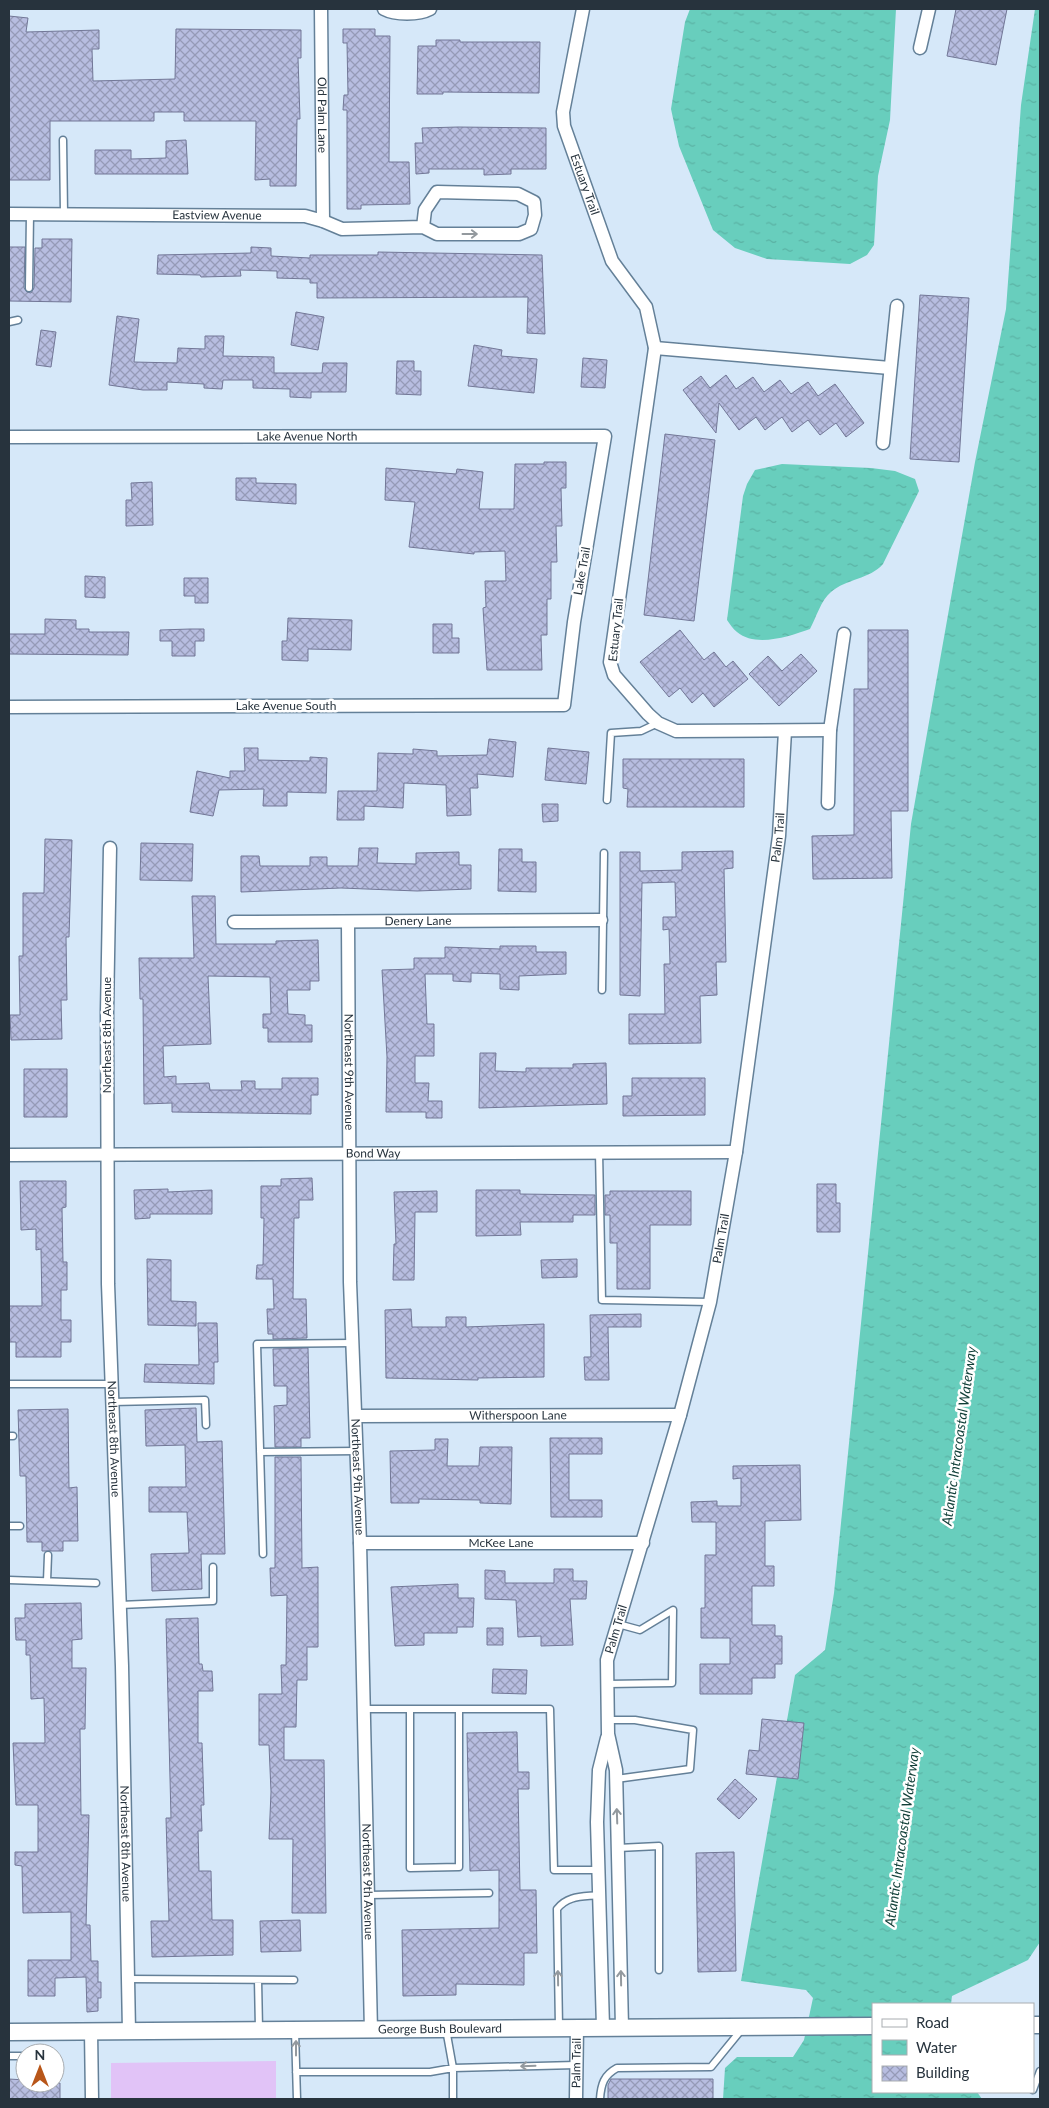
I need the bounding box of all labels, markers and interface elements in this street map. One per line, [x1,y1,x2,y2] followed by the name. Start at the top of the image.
[315,77,330,153] street label: Old Palm Lane
[568,152,603,217] street label: Estuary Trail
[172,207,262,223] street label: Eastview Avenue
[462,229,478,239] one-way arrow
[257,428,357,444] street label: Lake Avenue North
[570,546,593,596] street label: Lake Trail
[605,597,626,662] street label: Estuary Trail
[236,698,336,713] street label: Lake Avenue South
[767,812,787,863] street label: Palm Trail
[384,913,452,928] street label: Denery Lane
[99,977,114,1093] street label: Northeast 8th Avenue
[342,1014,357,1130] street label: Northeast 9th Avenue
[346,1145,401,1161] street label: Bond Way
[709,1212,732,1264] street label: Palm Trail
[937,1345,980,1528] water label: Atlantic Intracoastal Waterway
[105,1380,124,1497] street label: Northeast 8th Avenue
[469,1407,567,1423] street label: Witherspoon Lane
[348,1418,368,1535] street label: Northeast 9th Avenue
[468,1535,534,1550] street label: McKee Lane
[601,1603,630,1655] street label: Palm Trail
[880,1746,923,1929] water label: Atlantic Intracoastal Waterway
[117,1785,135,1902] street label: Northeast 8th Avenue
[613,1808,622,1824] one-way arrow
[359,1823,377,1940] street label: Northeast 9th Avenue
[616,1970,626,1986] one-way arrow
[553,1971,563,1987] one-way arrow
[872,2003,1034,2093] legend
[916,2013,949,2031] text: Road
[378,2021,502,2036] street label: George Bush Boulevard
[568,2038,584,2088] street label: Palm Trail
[916,2038,957,2056] text: Water
[291,2040,301,2056] one-way arrow
[15,2043,65,2093] north arrow
[35,2046,45,2063] text: N
[520,2061,536,2071] one-way arrow
[916,2063,969,2081] text: Building

